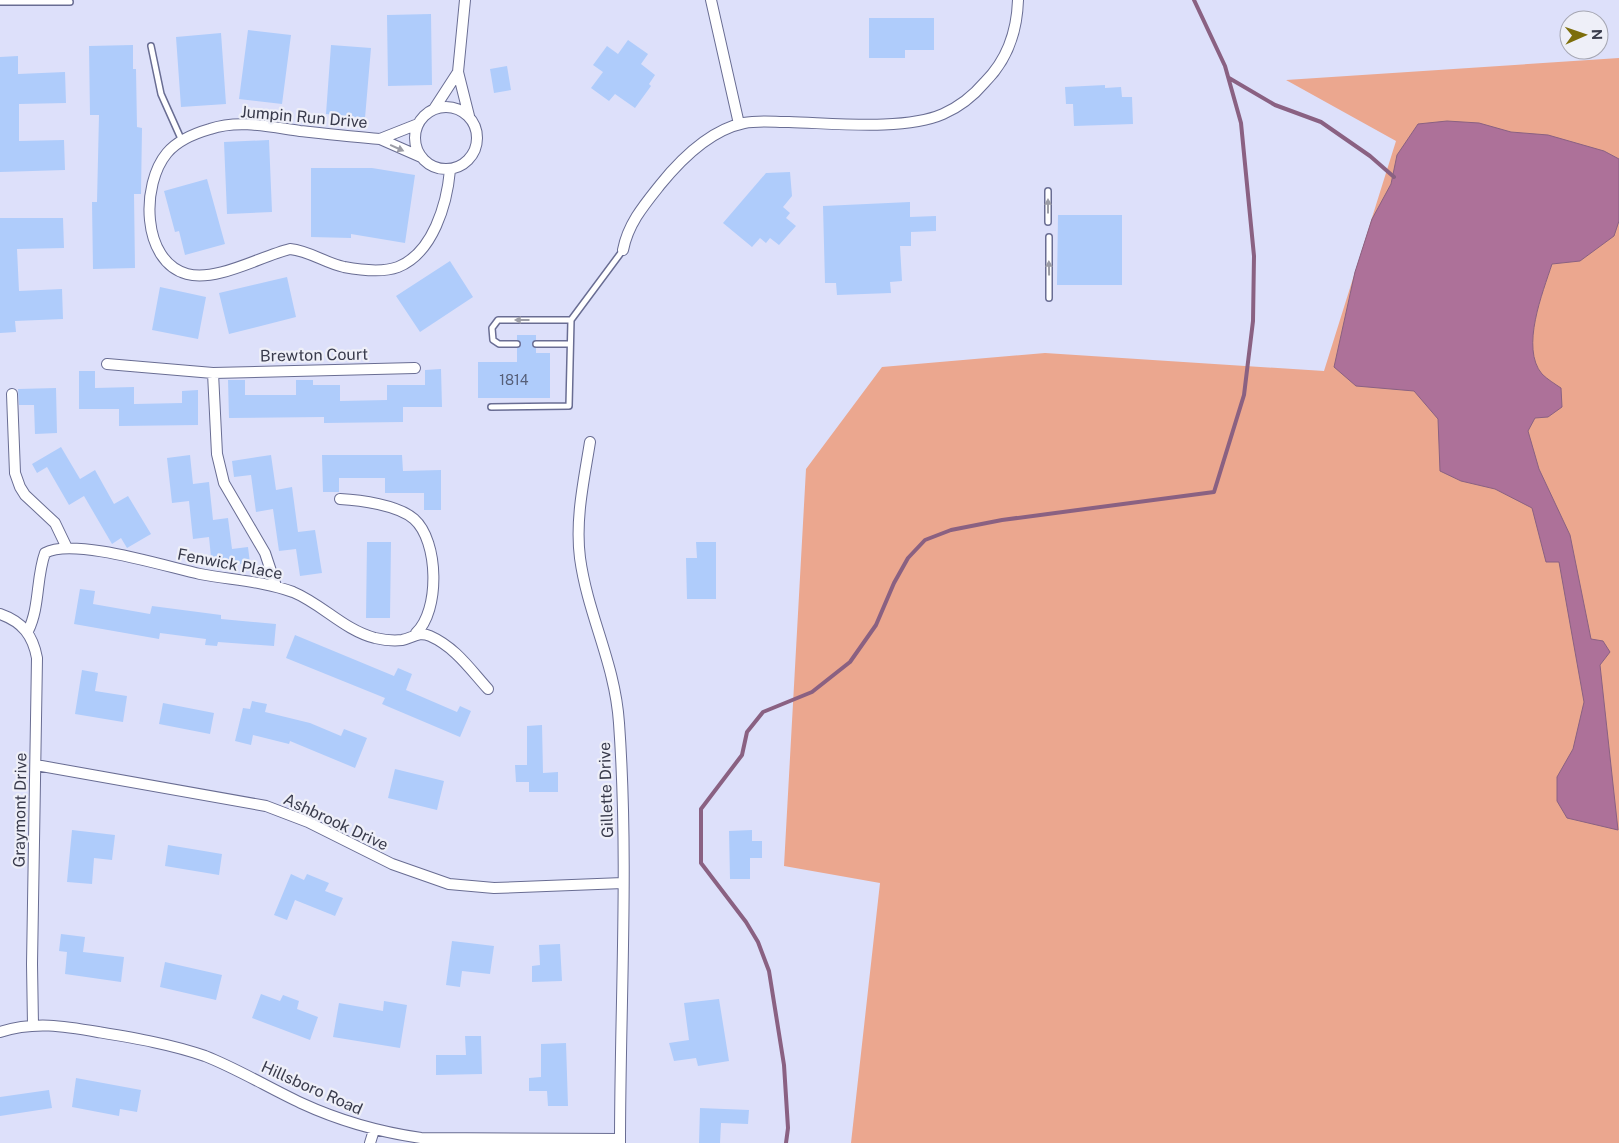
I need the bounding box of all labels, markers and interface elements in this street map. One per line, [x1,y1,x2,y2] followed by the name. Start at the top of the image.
[1559,10,1609,60] north arrow
[1589,29,1605,40] text: N
[240,102,368,132] street label: Jumpin Run Drive
[390,144,404,152] one-way arrow
[1044,198,1052,214] one-way arrow
[1045,259,1053,275] one-way arrow
[514,316,530,324] one-way arrow
[260,345,368,365] street label: Brewton Court
[499,372,529,388] house number: 1814
[176,544,284,584] street label: Fenwick Place
[595,742,617,838] street label: Gillette Drive
[9,752,31,868] street label: Graymont Drive
[281,789,391,855] street label: Ashbrook Drive
[258,1057,366,1119] street label: Hillsboro Road

